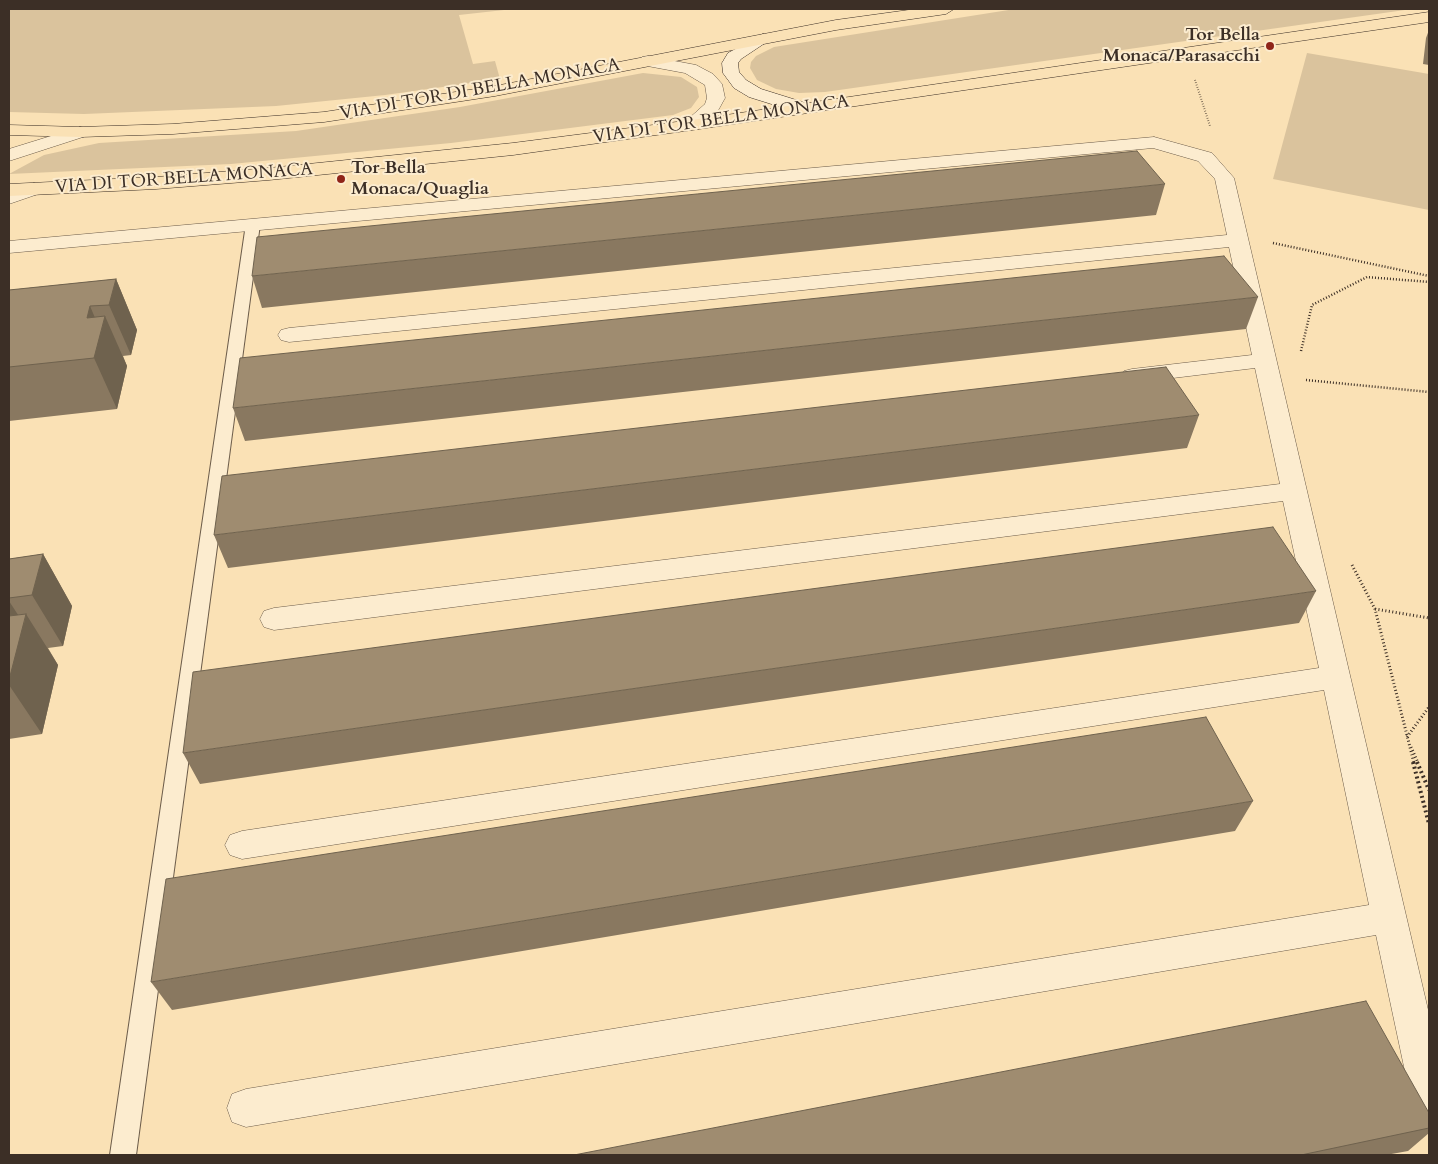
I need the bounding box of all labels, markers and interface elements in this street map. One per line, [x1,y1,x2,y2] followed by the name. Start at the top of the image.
[1103,25,1260,68] place label: Tor Bella Monaca/Parasacchi
[1264,40,1276,52] marker: Tor Bella Monaca/Parasacchi
[338,55,622,125] street label: VIA DI TOR DI BELLA MONACA
[591,91,851,149] street label: VIA DI TOR BELLA MONACA
[351,158,489,200] place label: Tor Bella Monaca/Quaglia
[54,159,314,199] street label: VIA DI TOR BELLA MONACA
[335,173,347,185] marker: Tor Bella Monaca/Quaglia

